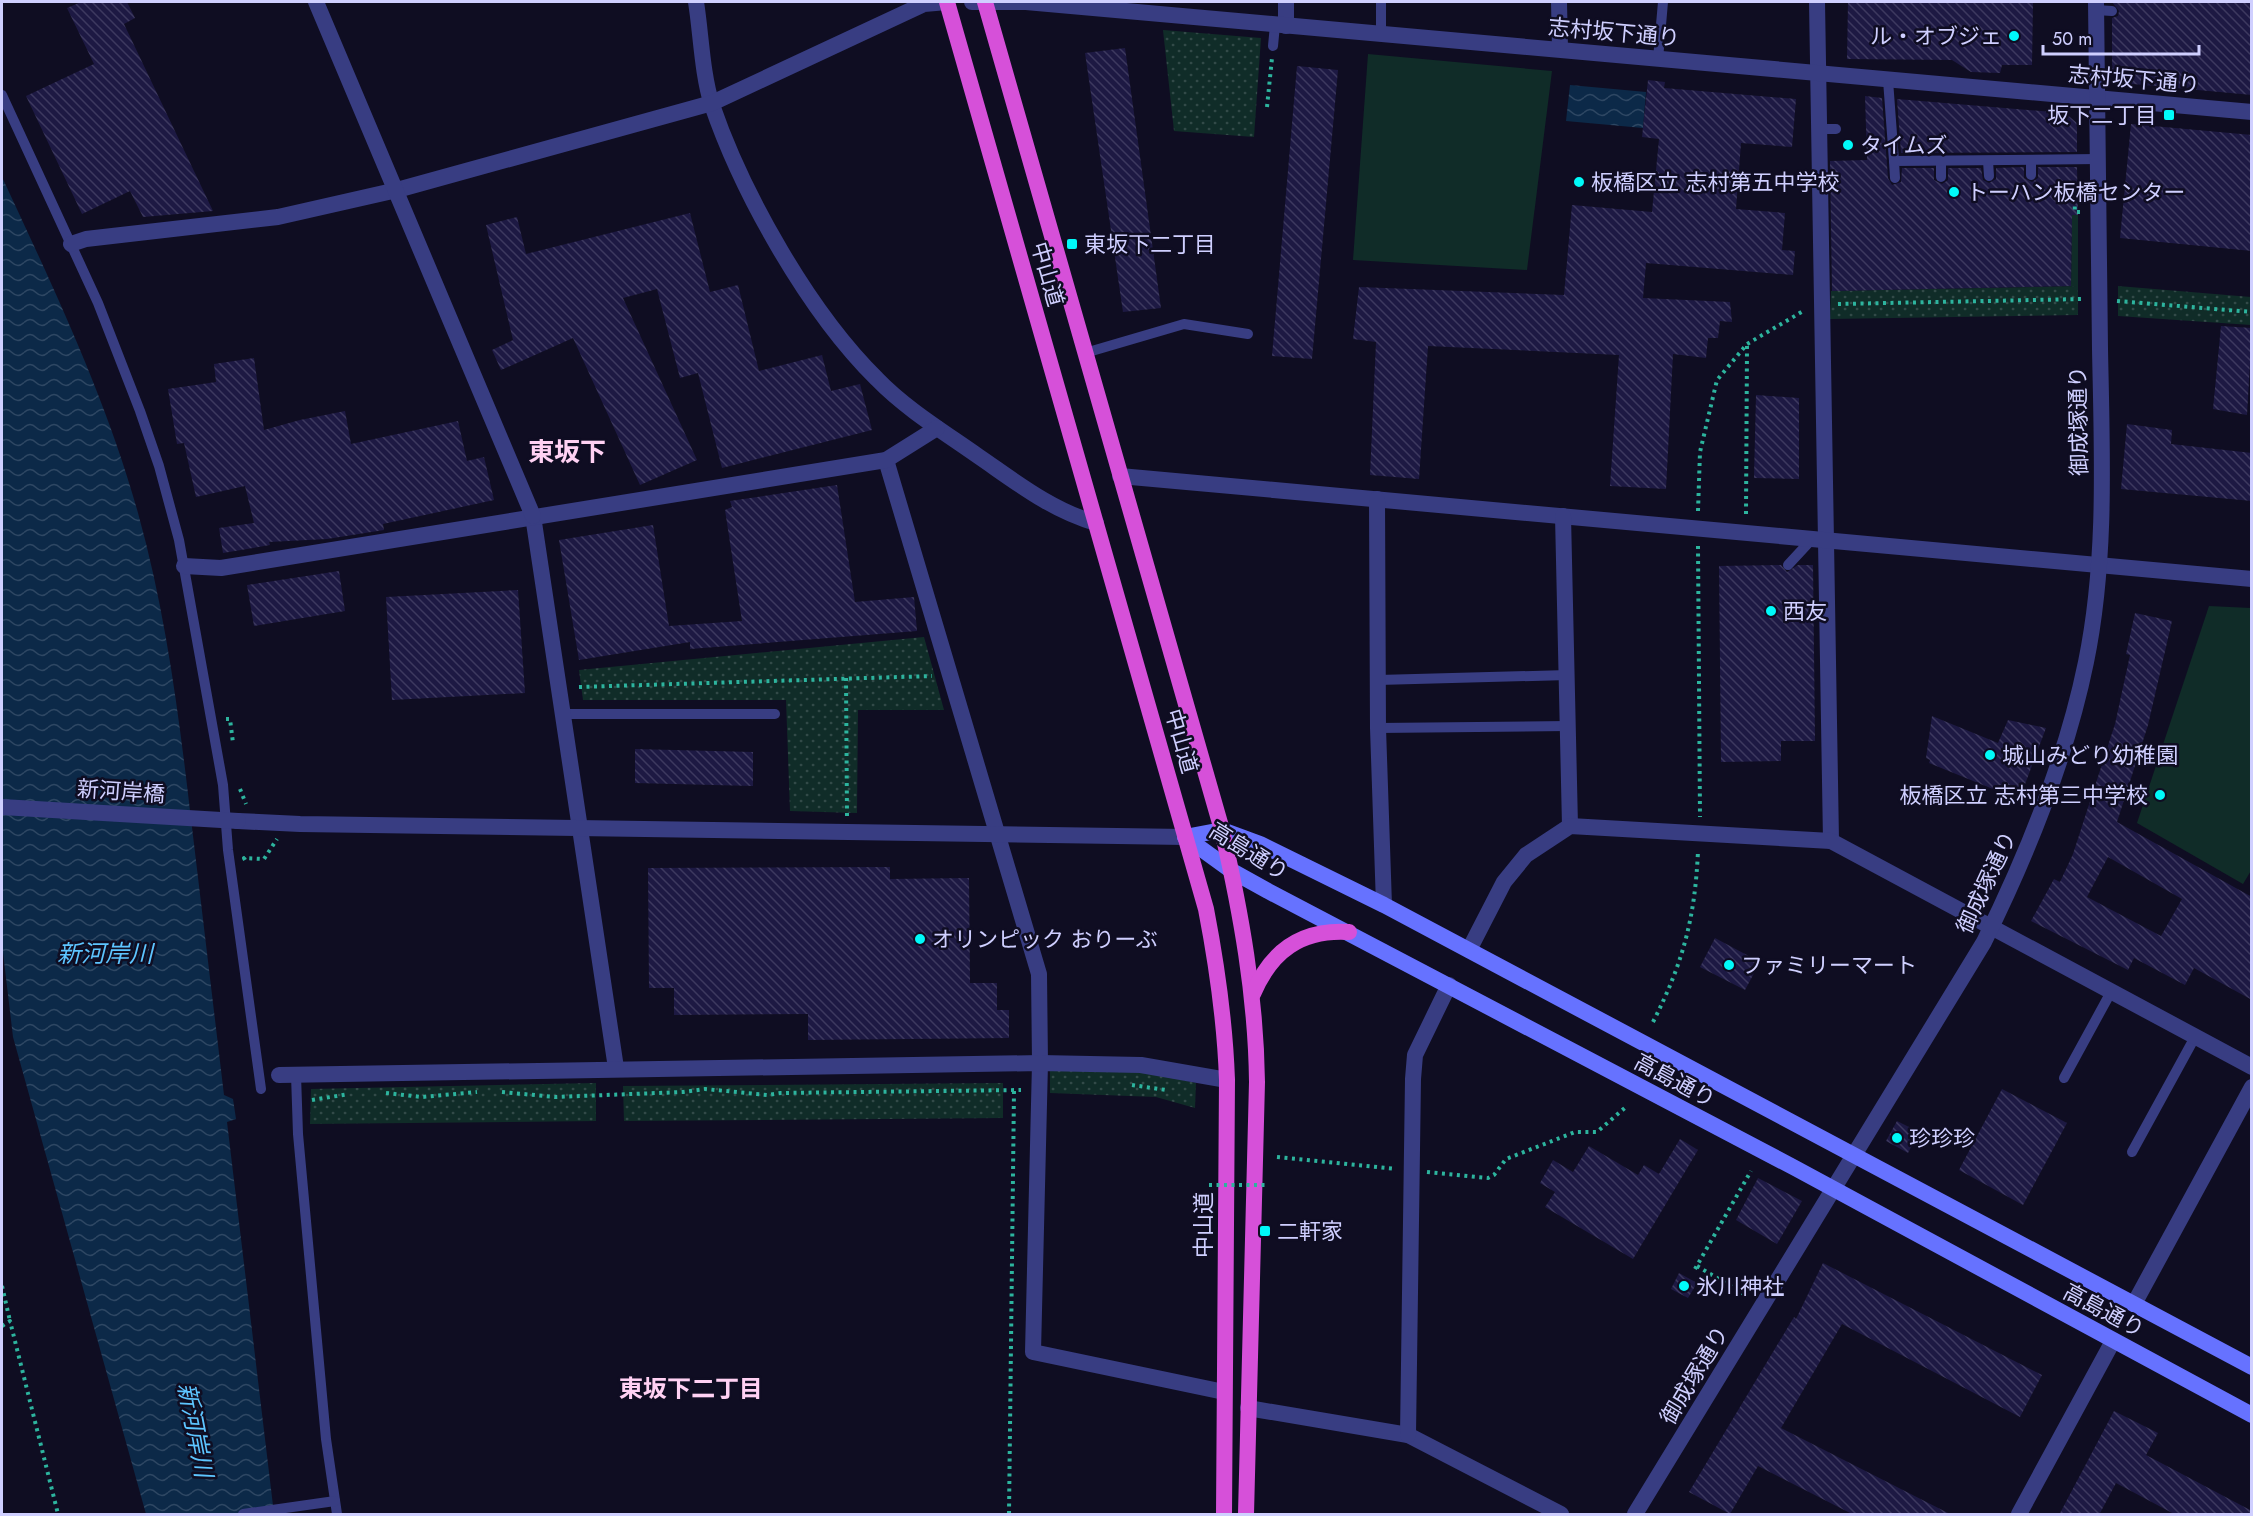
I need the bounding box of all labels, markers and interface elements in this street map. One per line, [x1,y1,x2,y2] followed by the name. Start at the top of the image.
[1547,10,1681,54] street label: 志村坂下通り
[2043,18,2199,56] scale bar
[1870,20,2002,52] place label: ル・オブジェ
[2052,26,2092,52] text: 50 m
[2007,29,2021,43] marker: ル・オブジェ
[2067,57,2201,101] street label: 志村坂下通り
[2047,99,2157,131] place label: 坂下二丁目
[2162,108,2176,122] marker: 坂下二丁目
[1860,129,1948,161] place label: タイムズ
[1841,138,1855,152] marker: タイムズ
[1591,166,1840,198] place label: 板橋区立 志村第五中学校
[1572,175,1586,189] marker: 板橋区立 志村第五中学校
[1966,176,2186,208] place label: トーハン板橋センター
[1947,185,1961,199] marker: トーハン板橋センター
[1084,228,1216,260] place label: 東坂下二丁目
[1065,237,1079,251] marker: 東坂下二丁目
[1024,238,1072,310] street label: 中山道
[2061,366,2095,476] street label: 御成塚通り
[528,433,606,471] district label: 東坂下
[1783,595,1827,627] place label: 西友
[1764,604,1778,618] marker: 西友
[1158,705,1206,777] street label: 中山道
[2002,739,2178,771] place label: 城山みどり幼稚園
[1983,748,1997,762] marker: 城山みどり幼稚園
[76,772,166,810] street label: 新河岸橋
[1899,779,2148,811] place label: 板橋区立 志村第三中学校
[2153,788,2167,802] marker: 板橋区立 志村第三中学校
[1203,814,1295,888] street label: 高島通り
[1948,825,2024,939] street label: 御成塚通り
[932,923,1158,955] place label: オリンピック おりーぶ
[913,932,927,946] marker: オリンピック おりーぶ
[57,936,156,971] water label: 新河岸川
[1741,949,1917,981] place label: ファミリーマート
[1722,958,1736,972] marker: ファミリーマート
[1629,1045,1721,1115] street label: 高島通り
[1909,1122,1975,1154] place label: 珍珍珍
[1890,1131,1904,1145] marker: 珍珍珍
[1187,1192,1219,1258] street label: 中山道
[1277,1215,1343,1247] place label: 二軒家
[1258,1224,1272,1238] marker: 二軒家
[1696,1270,1784,1302] place label: 氷川神社
[2058,1275,2150,1345] street label: 高島通り
[1677,1279,1691,1293] marker: 氷川神社
[1652,1320,1736,1430] street label: 御成塚通り
[619,1371,763,1406] district label: 東坂下二丁目
[169,1379,222,1483] water label: 新河岸川

